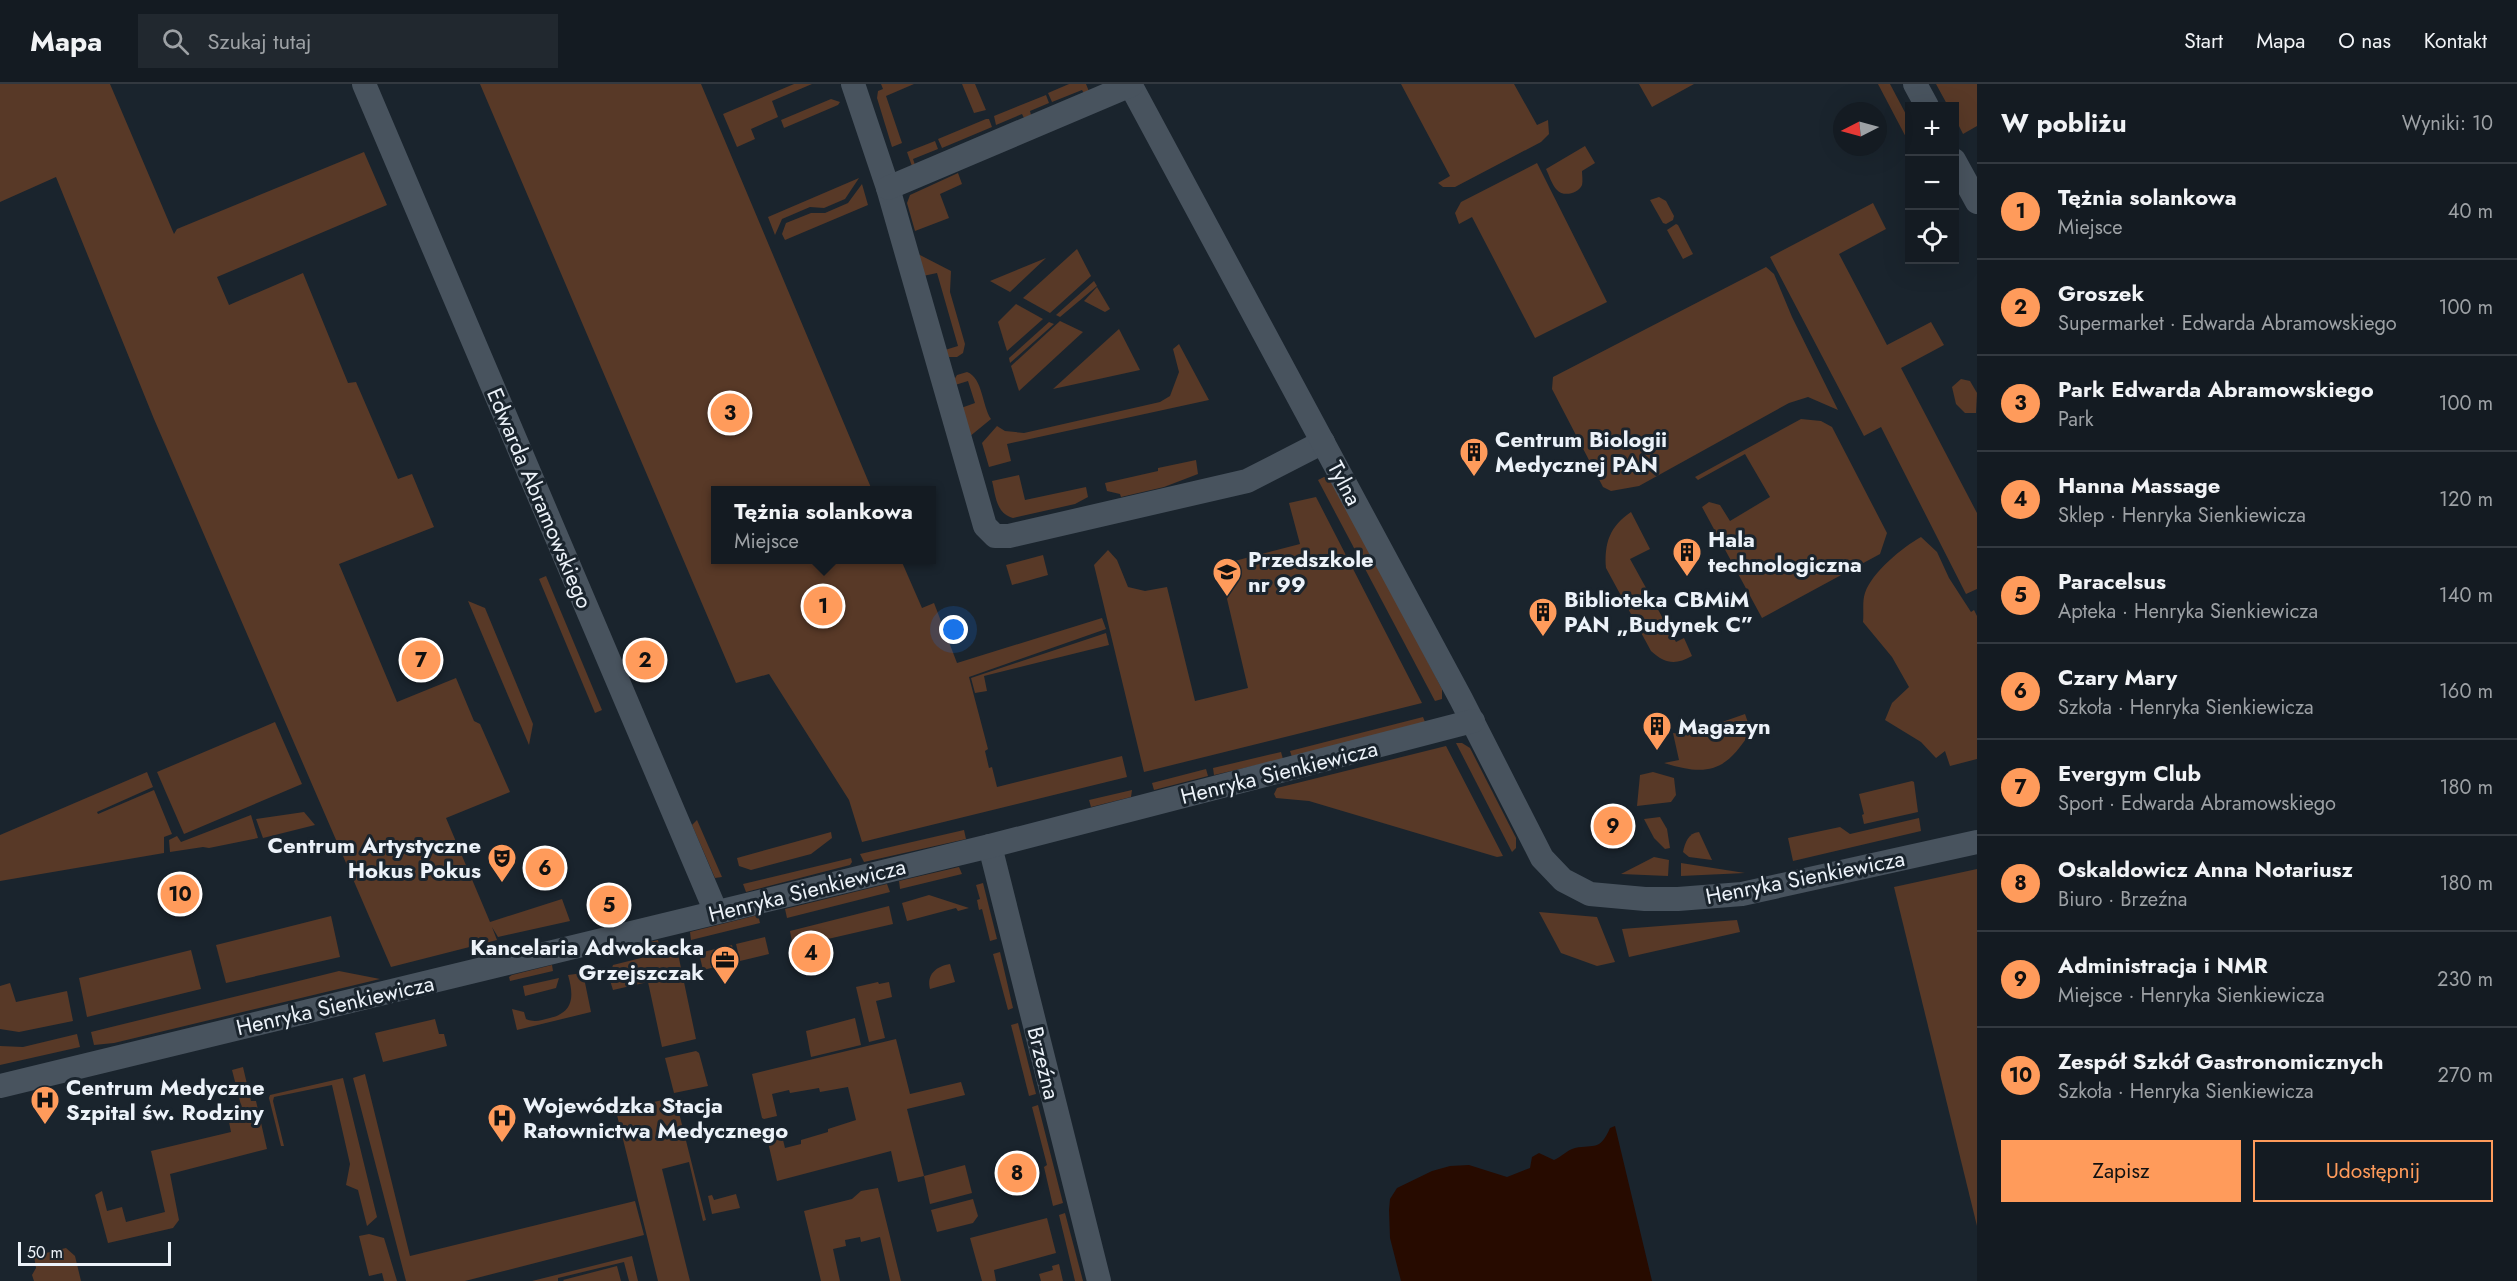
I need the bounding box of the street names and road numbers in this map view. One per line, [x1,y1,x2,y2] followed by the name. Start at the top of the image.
[479,383,601,613] street label: Edwarda Abramowskiego
[1320,455,1370,511] street label: Tylna
[1177,732,1381,812] street label: Henryka Sienkiewicza
[1703,842,1907,912] street label: Henryka Sienkiewicza
[705,850,909,930] street label: Henryka Sienkiewicza
[233,967,437,1043] street label: Henryka Sienkiewicza
[1020,1023,1068,1103] street label: Brzeźna

